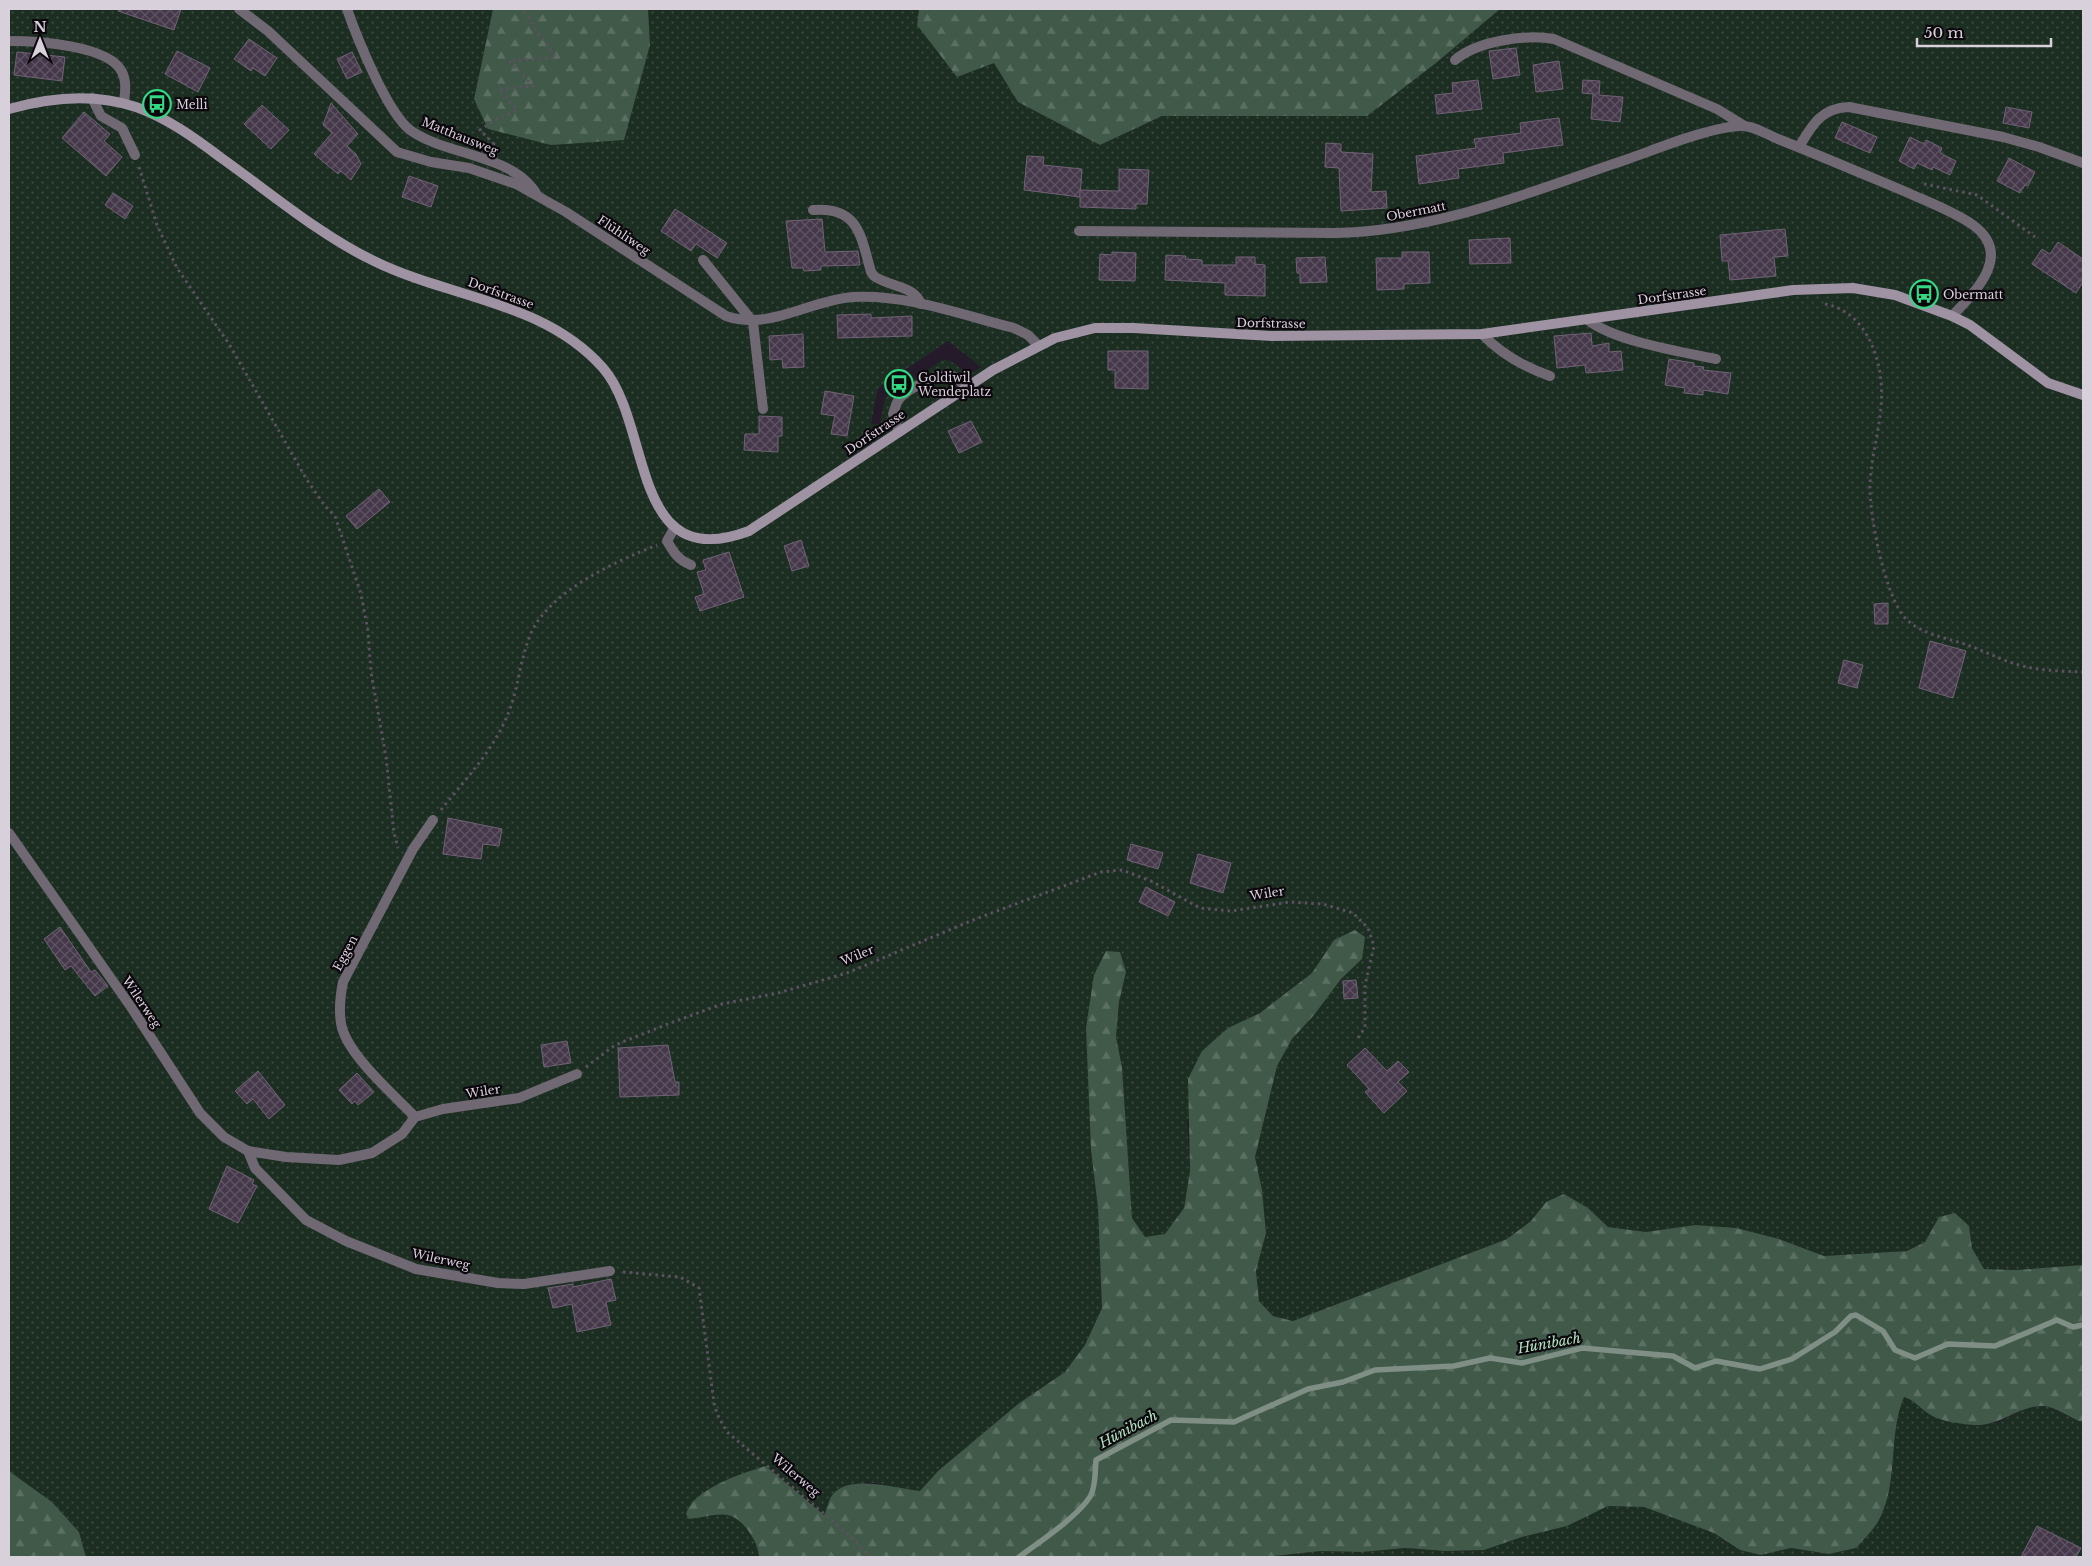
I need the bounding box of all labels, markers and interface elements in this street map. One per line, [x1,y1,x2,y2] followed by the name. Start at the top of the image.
[15,15,65,65] north arrow
[1917,15,2051,47] scale bar
[33,18,47,36] text: N
[1924,23,1964,42] text: 50 m
[142,89,172,119] bus stop icon: Melli
[176,97,208,112] place label: Melli
[420,114,501,158] street label: Matthausweg
[1385,198,1448,224] street label: Obermatt
[595,212,654,259] street label: Flühliweg
[466,274,536,312] street label: Dorfstrasse
[1909,279,1939,309] bus stop icon: Obermatt
[1637,283,1707,307] street label: Dorfstrasse
[1943,287,2004,302] place label: Obermatt
[1236,315,1306,331] street label: Dorfstrasse
[884,369,914,399] bus stop icon: Goldiwil Wendeplatz
[917,370,992,399] place label: Goldiwil Wendeplatz
[842,406,908,458] street label: Dorfstrasse
[1248,883,1286,903] street label: Wiler
[329,933,361,973] street label: Eggen
[837,941,876,969] street label: Wiler
[119,973,165,1031] street label: Wilerweg
[464,1081,502,1101] street label: Wiler
[410,1245,472,1273] street label: Wilerweg
[1515,1329,1582,1358] water label: Hünibach
[1095,1406,1160,1452] water label: Hünibach
[768,1450,824,1500] street label: Wilerweg

